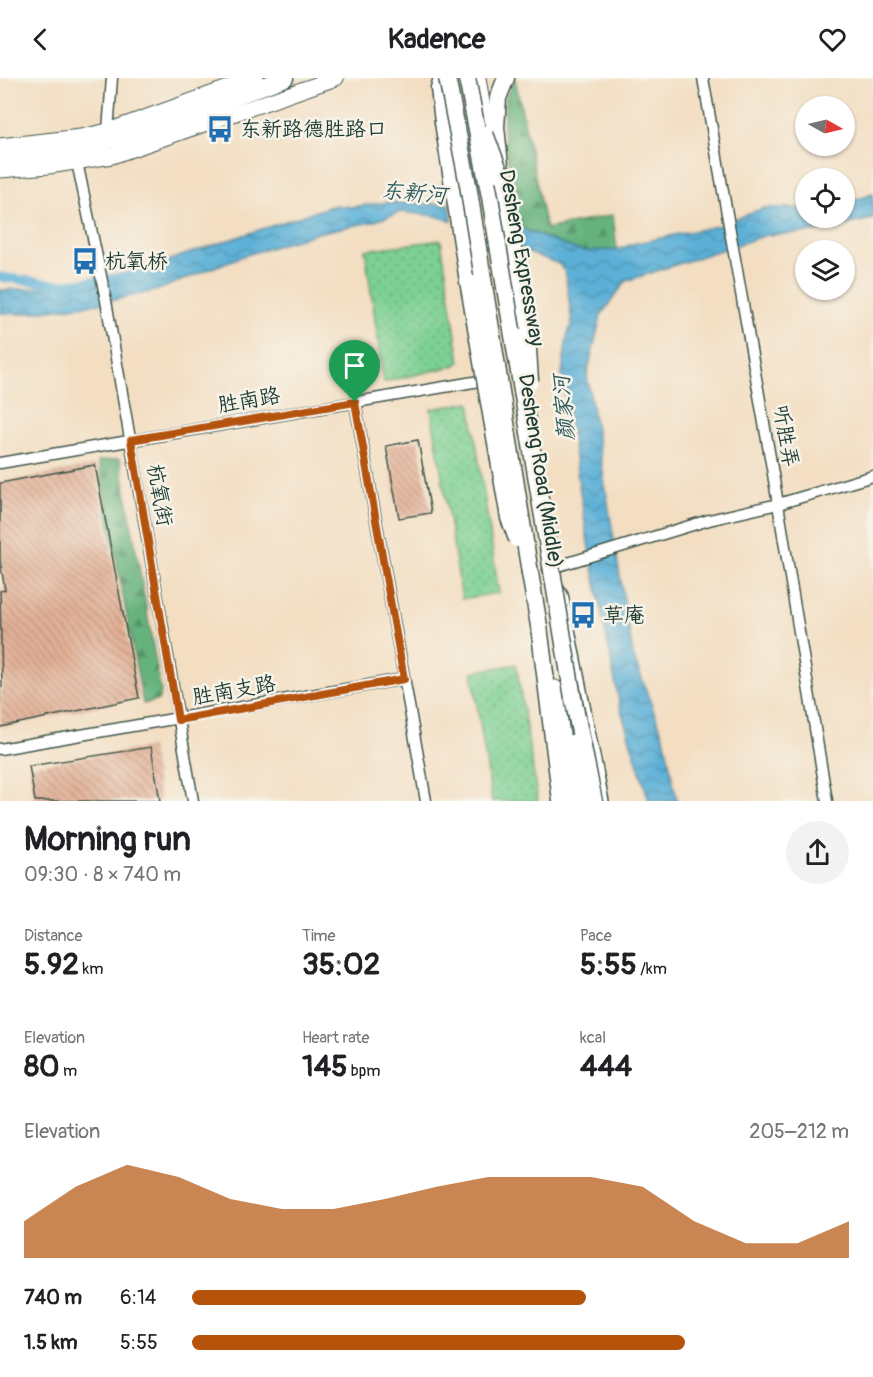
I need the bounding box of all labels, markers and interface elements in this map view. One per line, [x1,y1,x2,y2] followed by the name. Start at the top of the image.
[24,23,57,56] icon: back
[388,23,485,56] text: Kadence
[816,23,849,56] icon: heart
[795,96,855,156] north arrow
[795,96,855,300] map controls
[205,114,235,144] bus stop icon: 东新路德胜路口
[240,116,387,143] place label: 东新路德胜路口
[493,168,550,349] street label: Desheng Expressway
[795,168,855,228] button: locate
[380,176,451,210] water label: 东新河
[795,240,855,300] button: layers
[70,246,100,276] bus stop icon: 杭氧桥
[105,248,168,275] place label: 杭氧桥
[329,340,380,402] pin
[338,349,371,382] icon: arrive
[547,371,581,442] water label: 颜家河
[512,372,569,570] street label: Desheng Road (Middle)
[216,382,282,419] street label: 胜南路
[767,403,804,469] street label: 听胜弄
[141,462,178,528] street label: 杭氧街
[568,600,598,630] bus stop icon: 草庵
[603,602,645,629] place label: 草庵
[190,670,278,711] street label: 胜南支路
[24,819,191,860] text: Morning run
[786,821,849,884] button: share
[24,862,181,887] text: 09:30 · 8 × 740 m
[24,926,83,946] text: Distance
[302,926,335,946] text: Time
[580,926,612,946] text: Pace
[24,946,79,983] text: 5.92
[302,946,380,983] text: 35:02
[580,946,637,983] text: 5:55
[79,959,103,979] text: km
[637,959,667,979] text: /km
[24,1028,85,1048] text: Elevation
[302,1028,369,1048] text: Heart rate
[580,1028,606,1048] text: kcal
[24,1048,60,1085] text: 80
[302,1048,347,1085] text: 145
[580,1048,632,1085] text: 444
[60,1061,77,1081] text: m
[347,1061,380,1081] text: bpm
[24,1119,100,1144] text: Elevation
[749,1119,849,1144] text: 205–212 m
[24,1285,82,1310] text: 740 m
[120,1285,156,1310] text: 6:14
[24,1330,77,1355] text: 1.5 km
[120,1330,158,1355] text: 5:55

